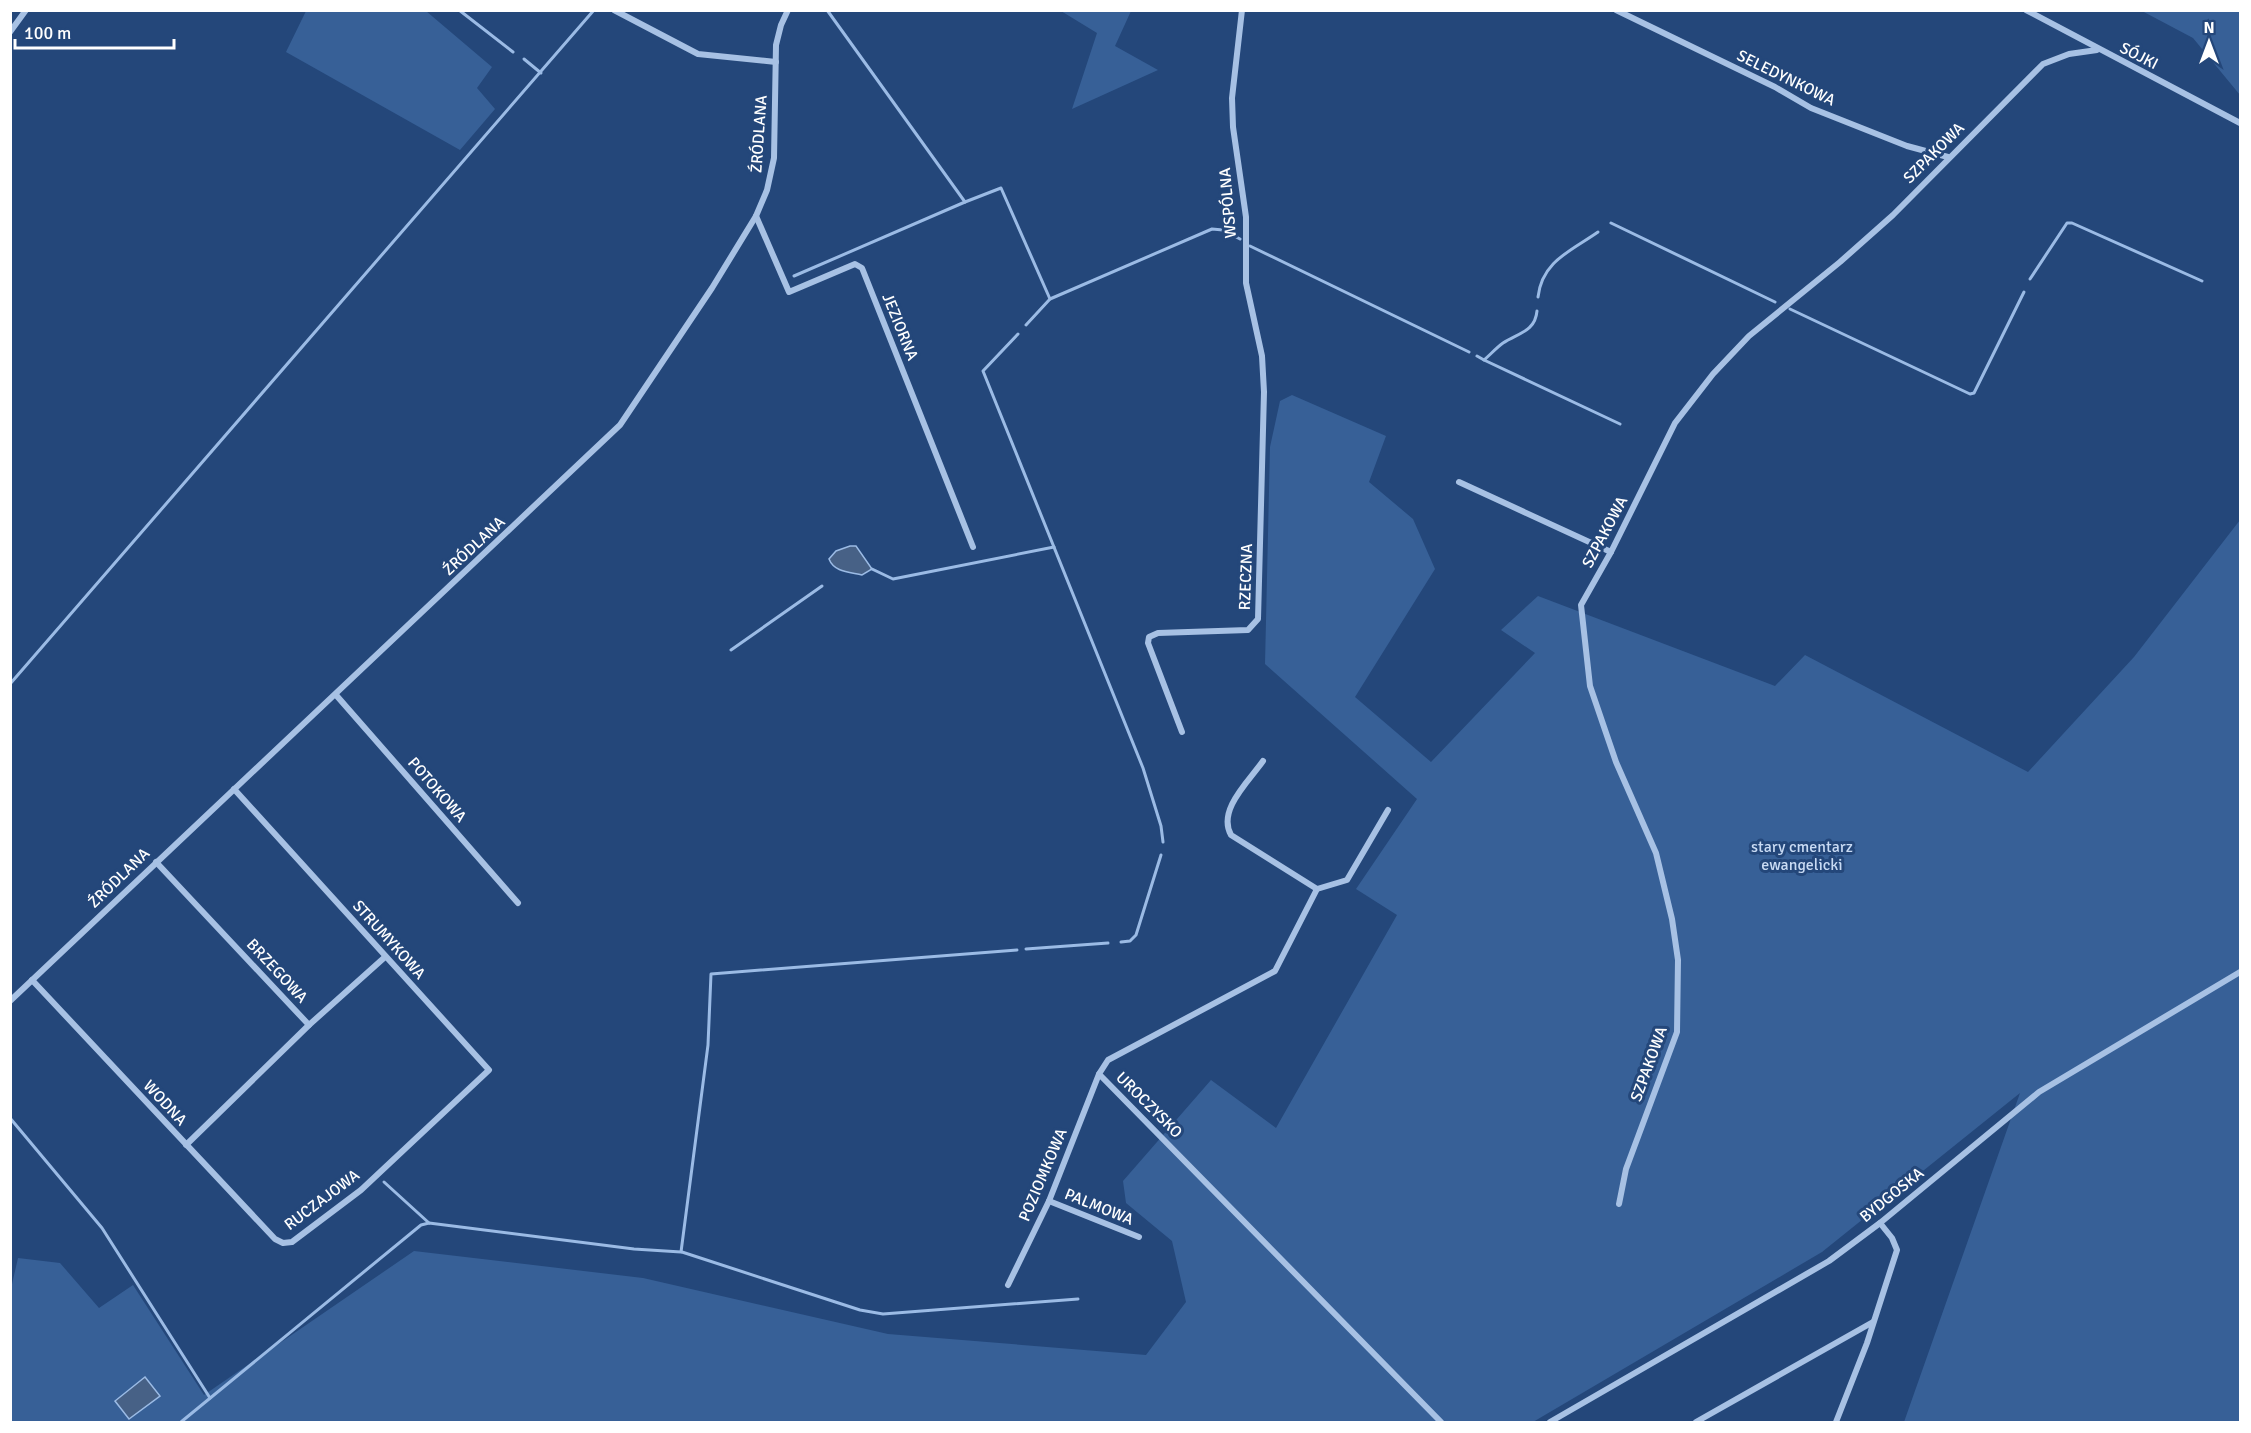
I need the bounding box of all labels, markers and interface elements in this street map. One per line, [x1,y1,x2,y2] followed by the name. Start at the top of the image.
[15,12,174,50] scale bar
[2179,12,2239,72] north arrow
[2203,18,2215,38] text: N
[24,22,71,44] text: 100 m
[2116,38,2162,74] street label: SÓJKI
[1733,46,1839,111] street label: SELEDYNKOWA
[746,94,772,174] street label: ŹRÓDLANA
[1899,118,1969,188] street label: SZPAKOWA
[1215,167,1241,239] street label: WSPÓLNA
[877,290,923,364] street label: JEZIORNA
[1578,493,1632,571] street label: SZPAKOWA
[439,512,509,580] street label: ŹRÓDLANA
[1235,543,1257,611] street label: RZECZNA
[403,753,471,827] street label: POTOKOWA
[1751,837,1853,875] park label: stary cmentarz ewangelicki
[84,844,154,912] street label: ŹRÓDLANA
[348,896,430,984] street label: STRUMYKOWA
[242,935,312,1008] street label: BRZEGOWA
[1626,1024,1672,1104] street label: SZPAKOWA
[1112,1068,1186,1142] street label: UROCZYSKO
[139,1076,191,1130] street label: WODNA
[1014,1125,1072,1225] street label: POZIOMKOWA
[1856,1163,1928,1227] street label: BYDGOSKA
[280,1165,364,1235] street label: RUCZAJOWA
[1062,1184,1137,1230] street label: PALMOWA

